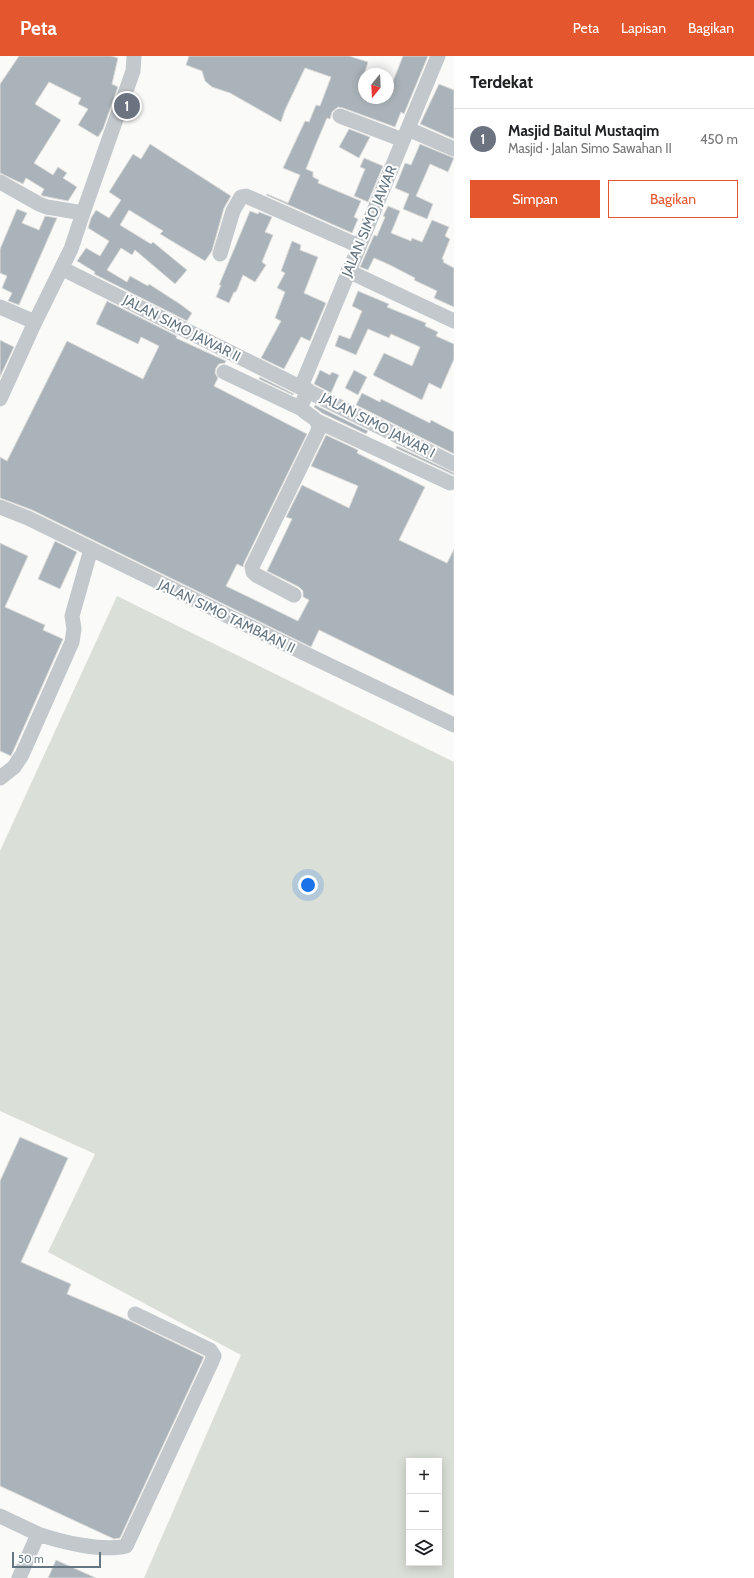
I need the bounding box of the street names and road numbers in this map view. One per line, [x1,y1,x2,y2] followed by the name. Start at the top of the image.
[337,162,401,280] street label: JALAN SIMO JAWAR
[119,290,244,365] street label: JALAN SIMO JAWAR II
[317,388,438,462] street label: JALAN SIMO JAWAR I
[155,575,298,657] street label: JALAN SIMO TAMBAAN II

